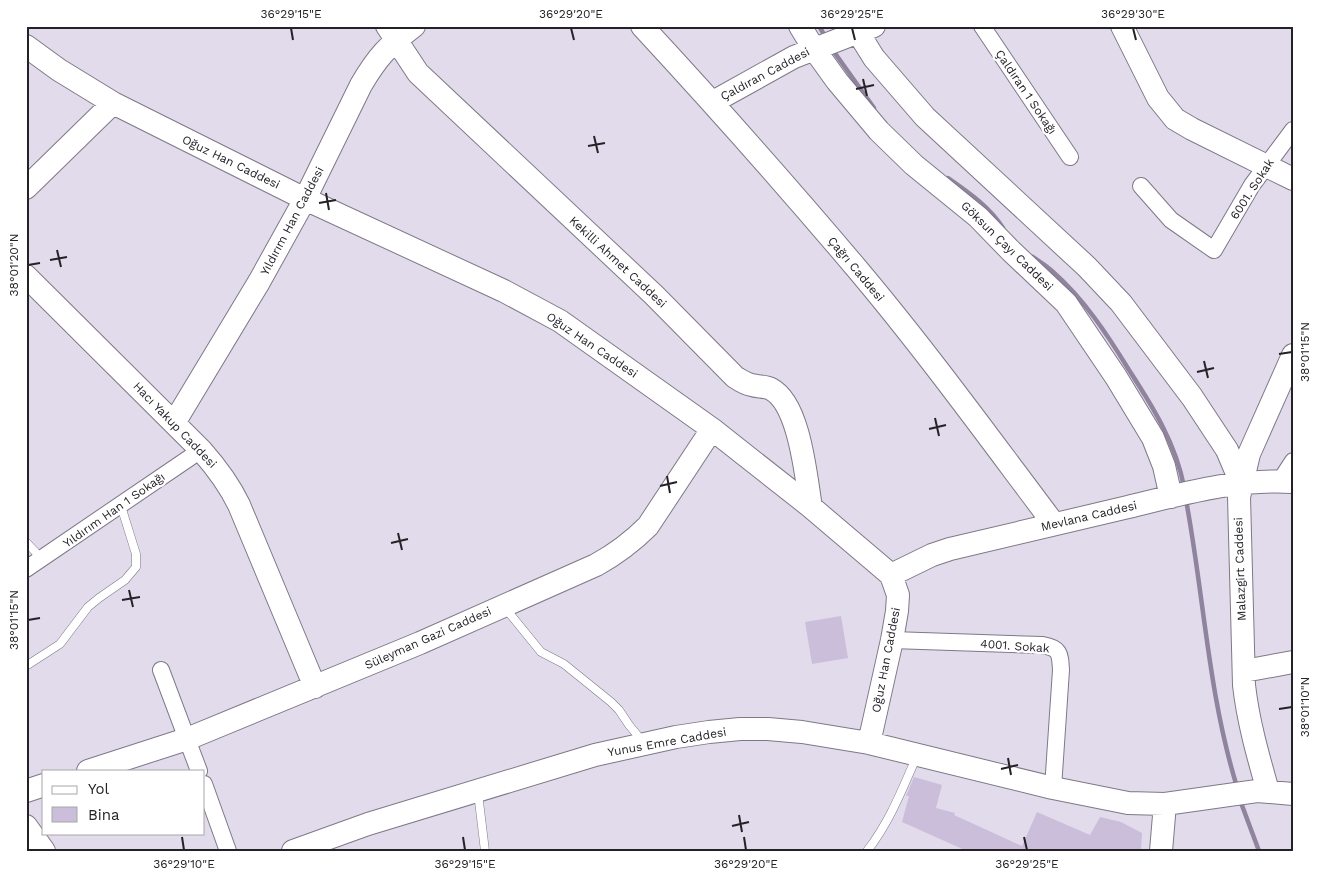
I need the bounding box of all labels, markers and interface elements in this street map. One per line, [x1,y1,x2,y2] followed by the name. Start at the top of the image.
[260,7,322,21] text: 36°29'15"E
[539,7,603,21] text: 36°29'20"E
[820,7,884,21] text: 36°29'25"E
[1101,7,1165,21] text: 36°29'30"E
[718,45,812,103] street label: Çaldıran Caddesi
[993,47,1059,137] street label: Çaldıran 1 Sokağı
[180,132,282,192] street label: Oğuz Han Caddesi
[1227,156,1277,222] street label: 6001. Sokak
[257,164,327,278] street label: Yıldırım Han Caddesi
[958,198,1056,294] street label: Göksun Çayı Caddesi
[567,213,669,311] street label: Kekilli Ahmet Caddesi
[7,234,21,296] text: 38°01'20"N
[825,234,887,304] street label: Çağrı Caddesi
[544,309,640,381] street label: Oğuz Han Caddesi
[1298,322,1312,382] text: 38°01'15"N
[130,379,220,471] street label: Hacı Yakup Caddesi
[60,470,168,550] street label: Yıldırım Han 1 Sokağı
[1040,498,1138,534] street label: Mevlana Caddesi
[1231,517,1249,621] street label: Malazgirt Caddesi
[7,590,21,650] text: 38°01'15"N
[363,604,493,672] street label: Süleyman Gazi Caddesi
[869,606,903,714] street label: Oğuz Han Caddesi
[980,637,1050,655] street label: 4001. Sokak
[1298,677,1312,737] text: 38°01'10"N
[607,725,727,759] street label: Yunus Emre Caddesi
[42,770,205,834] legend
[88,780,110,798] text: Yol
[88,806,120,824] text: Bina
[153,857,215,871] text: 36°29'10"E
[434,857,496,871] text: 36°29'15"E
[714,857,778,871] text: 36°29'20"E
[995,857,1059,871] text: 36°29'25"E

